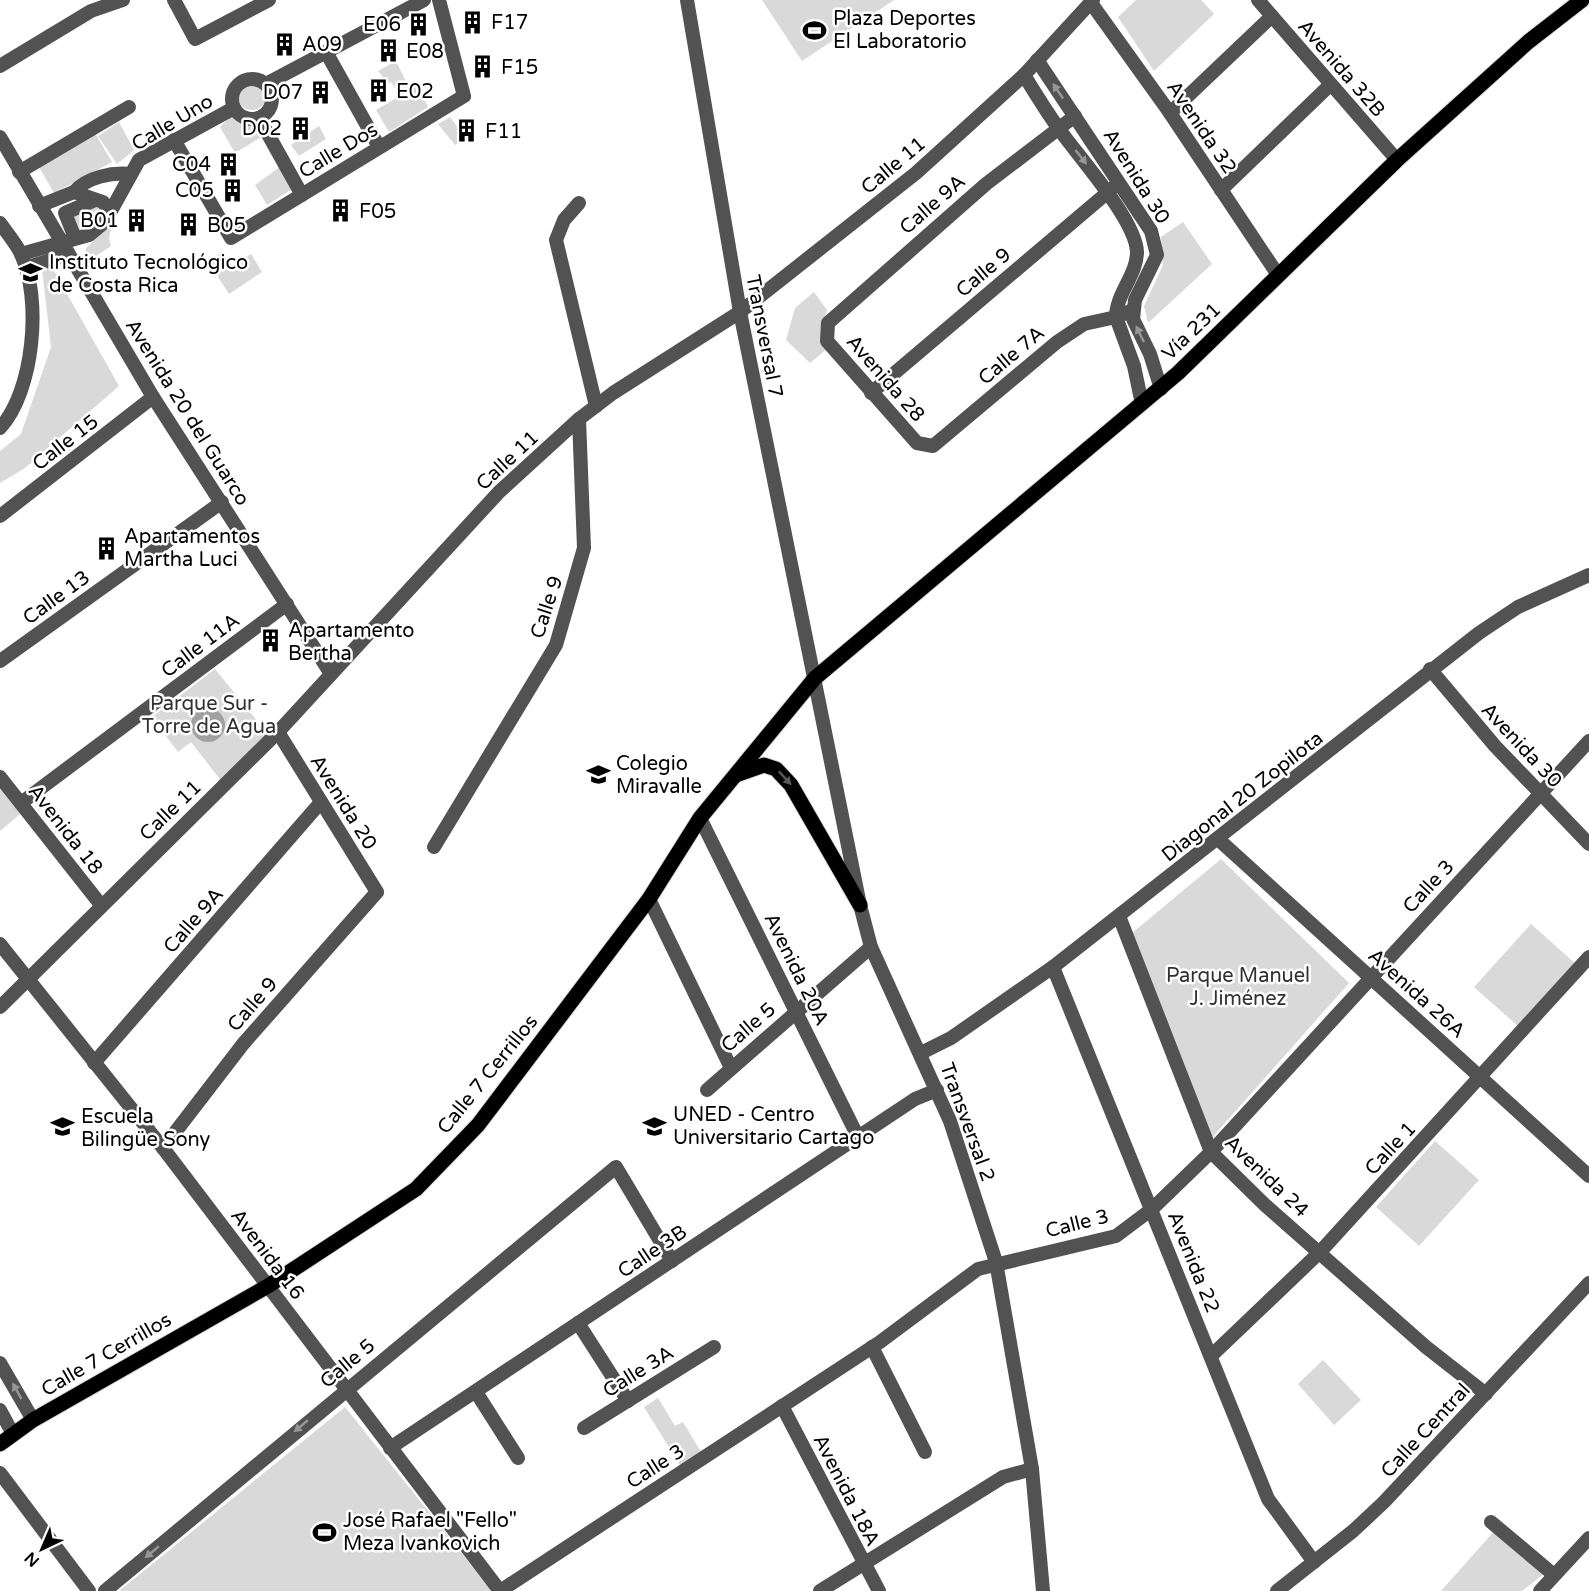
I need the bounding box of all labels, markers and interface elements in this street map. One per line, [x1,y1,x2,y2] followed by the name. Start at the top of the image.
[833,7,976,54] place label: Plaza Deportes El Laboratorio
[460,9,486,35] building icon: F17
[406,11,432,37] building icon: E06
[491,11,528,35] place label: F17
[363,13,401,37] place label: E06
[1292,15,1390,122] street label: Avenida 32B
[802,17,828,43] sports icon: Plaza Deportes El Laboratorio
[271,31,297,57] building icon: A09
[302,33,342,57] place label: A09
[375,38,401,64] building icon: E08
[406,40,444,64] place label: E08
[470,54,496,80] building icon: F15
[501,56,538,80] place label: F15
[1161,76,1241,179] street label: Avenida 32
[365,78,391,104] building icon: E02
[308,79,334,105] building icon: D07
[396,80,434,104] place label: E02
[263,81,303,105] place label: D07
[1053,83,1064,99] one-way arrow
[127,89,218,157] street label: Calle Uno
[287,115,313,141] building icon: D02
[242,117,282,141] place label: D02
[295,118,382,184] street label: Calle Dos
[454,118,480,144] building icon: F11
[485,120,522,144] place label: F11
[1098,125,1175,228] street label: Avenida 30
[857,132,931,200] street label: Calle 11
[1074,150,1086,165] one-way arrow
[216,151,242,177] building icon: C04
[172,153,211,177] place label: C04
[895,170,970,240] street label: Calle 9A
[219,177,245,203] building icon: C05
[175,179,214,203] place label: C05
[328,198,354,224] building icon: F05
[359,200,396,224] place label: F05
[124,207,150,233] building icon: B01
[80,209,119,233] place label: B01
[176,212,202,238] building icon: B05
[207,214,246,238] place label: B05
[951,243,1016,303] street label: Calle 9
[49,251,248,298] place label: Instituto Tecnológico de Costa Rica
[18,260,44,286] school or university icon: Instituto Tecnológico de Costa Rica
[740,273,788,400] street label: Transversal 7
[1157,298,1226,366] street label: Vía 231
[120,315,254,510] street label: Avenida 20 del Guarco
[974,321,1050,390] street label: Calle 7A
[1136,325,1145,342] one-way arrow
[841,330,930,427] street label: Avenida 28
[28,410,103,476] street label: Calle 15
[471,426,544,496] street label: Calle 11
[124,525,260,572] place label: Apartamentos Martha Luci
[93,535,119,561] building icon: Apartamentos Martha Luci
[18,566,95,630] street label: Calle 13
[526,573,568,642] street label: Calle 9
[157,609,244,683] street label: Calle 11A
[288,619,414,666] place label: Apartamento Bertha
[257,628,283,654] building icon: Apartamento Bertha
[142,692,276,739] park label: Parque Sur - Torre de Agua
[1476,698,1567,793] street label: Avenida 30
[1157,726,1328,867] street label: Diagonal 20 Zopilota
[305,751,382,854] street label: Avenida 20
[616,752,702,799] place label: Colegio Miravalle
[585,762,611,788] school or university icon: Colegio Miravalle
[778,771,792,786] one-way arrow
[135,775,207,846] street label: Calle 11
[23,780,108,879] street label: Avenida 18
[1398,855,1459,918] street label: Calle 3
[159,883,229,958] street label: Calle 9A
[759,909,834,1030] street label: Avenida 20A
[1363,944,1470,1044] street label: Avenida 26A
[1166,964,1310,1011] park label: Parque Manuel J. Jiménez
[223,973,283,1037] street label: Calle 9
[717,998,781,1058] street label: Calle 5
[432,1010,543,1139] street label: Calle 7 Cerrillos
[934,1060,1000,1185] street label: Transversal 2
[673,1103,874,1150] place label: UNED - Centro Universitario Cartago
[81,1105,211,1152] place label: Escuela Bilingüe Sony
[642,1113,668,1139] school or university icon: UNED - Centro Universitario Cartago
[50,1114,76,1140] school or university icon: Escuela Bilingüe Sony
[1360,1117,1421,1180] street label: Calle 1
[1219,1131,1313,1223] street label: Avenida 24
[225,1205,309,1305] street label: Avenida 16
[1043,1205,1111,1243] street label: Calle 3
[1162,1208,1224,1317] street label: Avenida 22
[613,1220,692,1284] street label: Calle 3B
[37,1308,176,1402] street label: Calle 7 Cerrillos
[315,1334,380,1394] street label: Calle 5
[599,1341,678,1403] street label: Calle 3A
[1376,1379,1475,1483] street label: Calle Central
[12,1383,22,1400] one-way arrow
[293,1420,309,1433] one-way arrow
[808,1431,885,1550] street label: Avenida 18A
[622,1439,689,1494] street label: Calle 3
[343,1509,517,1556] place label: José Rafael "Fello" Meza Ivankovich
[12,1519,72,1579] north arrow
[312,1519,338,1545] sports icon: José Rafael "Fello" Meza Ivankovich
[144,1545,160,1558] one-way arrow
[21,1547,44,1571] text: N

